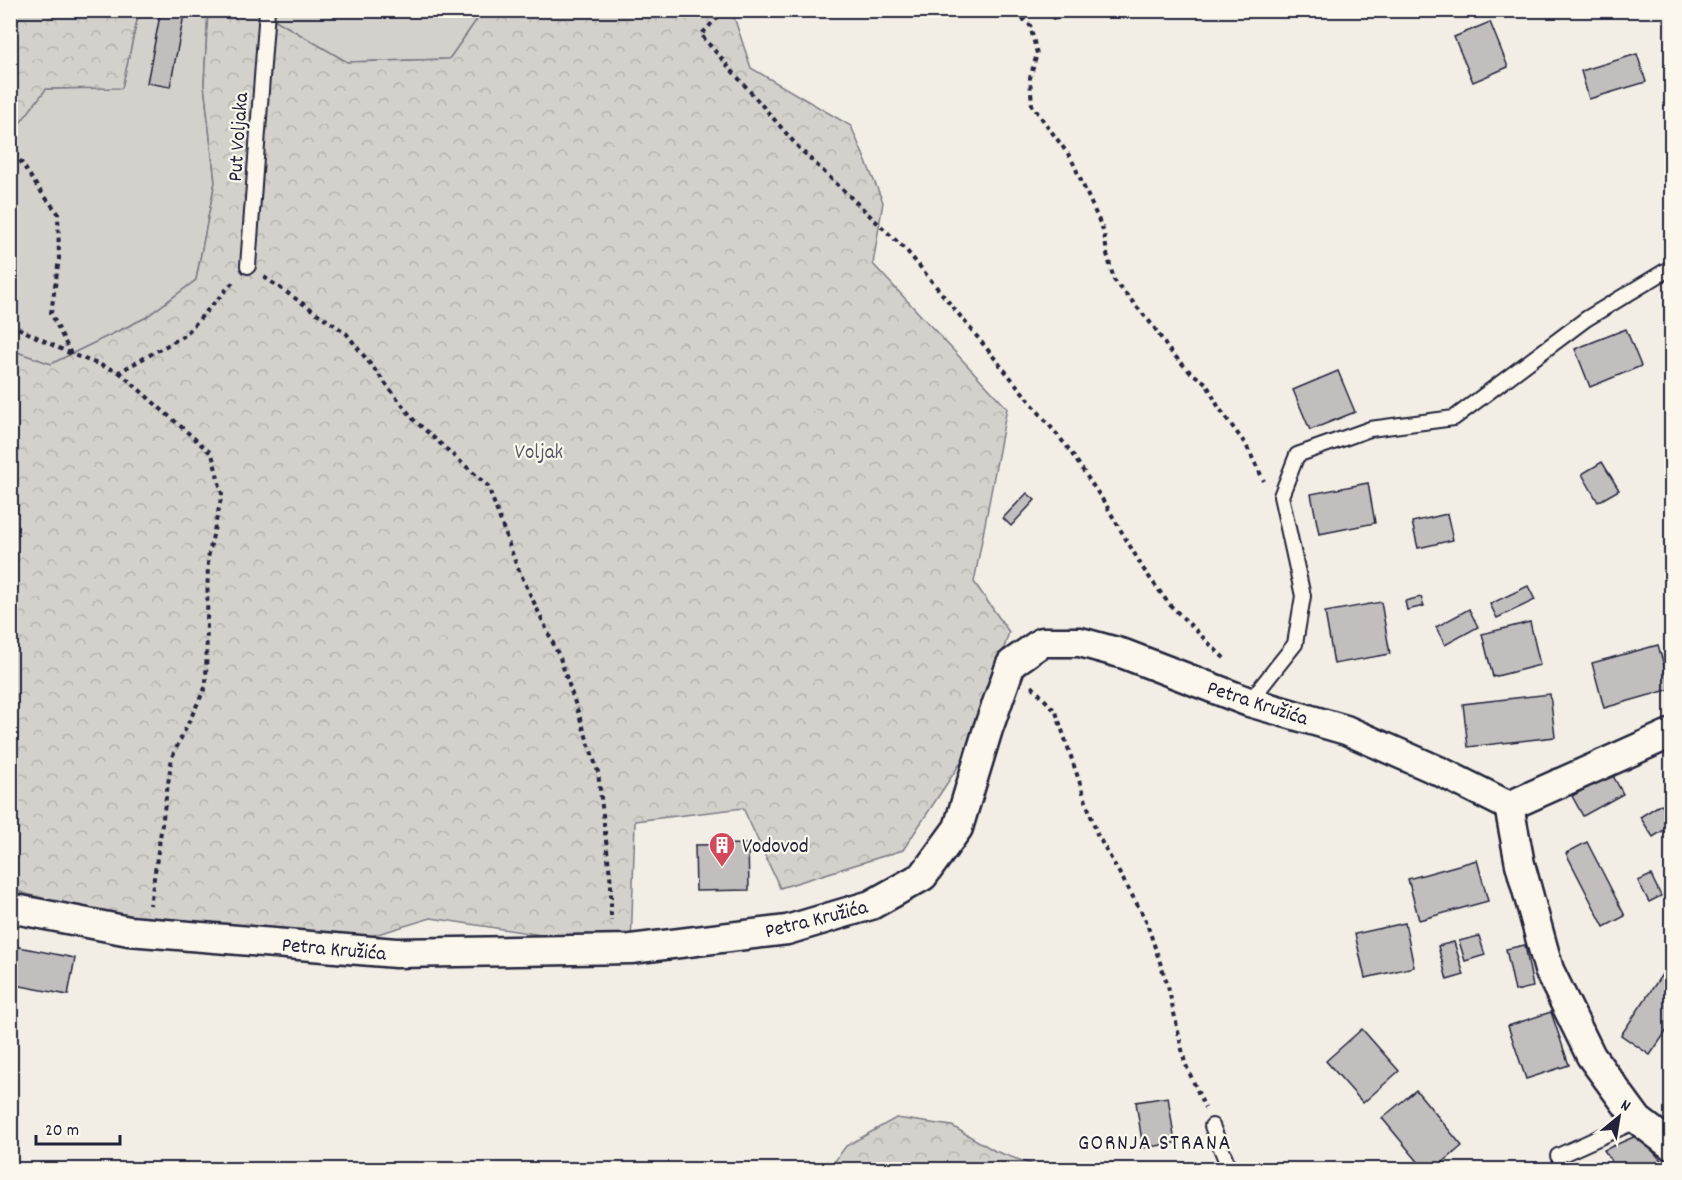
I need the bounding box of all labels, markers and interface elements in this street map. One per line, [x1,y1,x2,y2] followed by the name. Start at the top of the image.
[222,90,258,183] street label: Put Voljaka
[515,439,563,469] park label: Voljak
[1203,674,1313,736] street label: Petra Kružića
[707,830,737,868] building icon: Vodovod
[742,833,809,863] place label: Vodovod
[762,893,872,948] street label: Petra Kružića
[280,931,388,971] street label: Petra Kružića
[1589,1087,1649,1147] north arrow
[1616,1094,1635,1118] text: N
[36,1108,120,1146] scale bar
[45,1119,79,1144] text: 20 m
[1078,1129,1232,1160] district label: GORNJA STRANA

